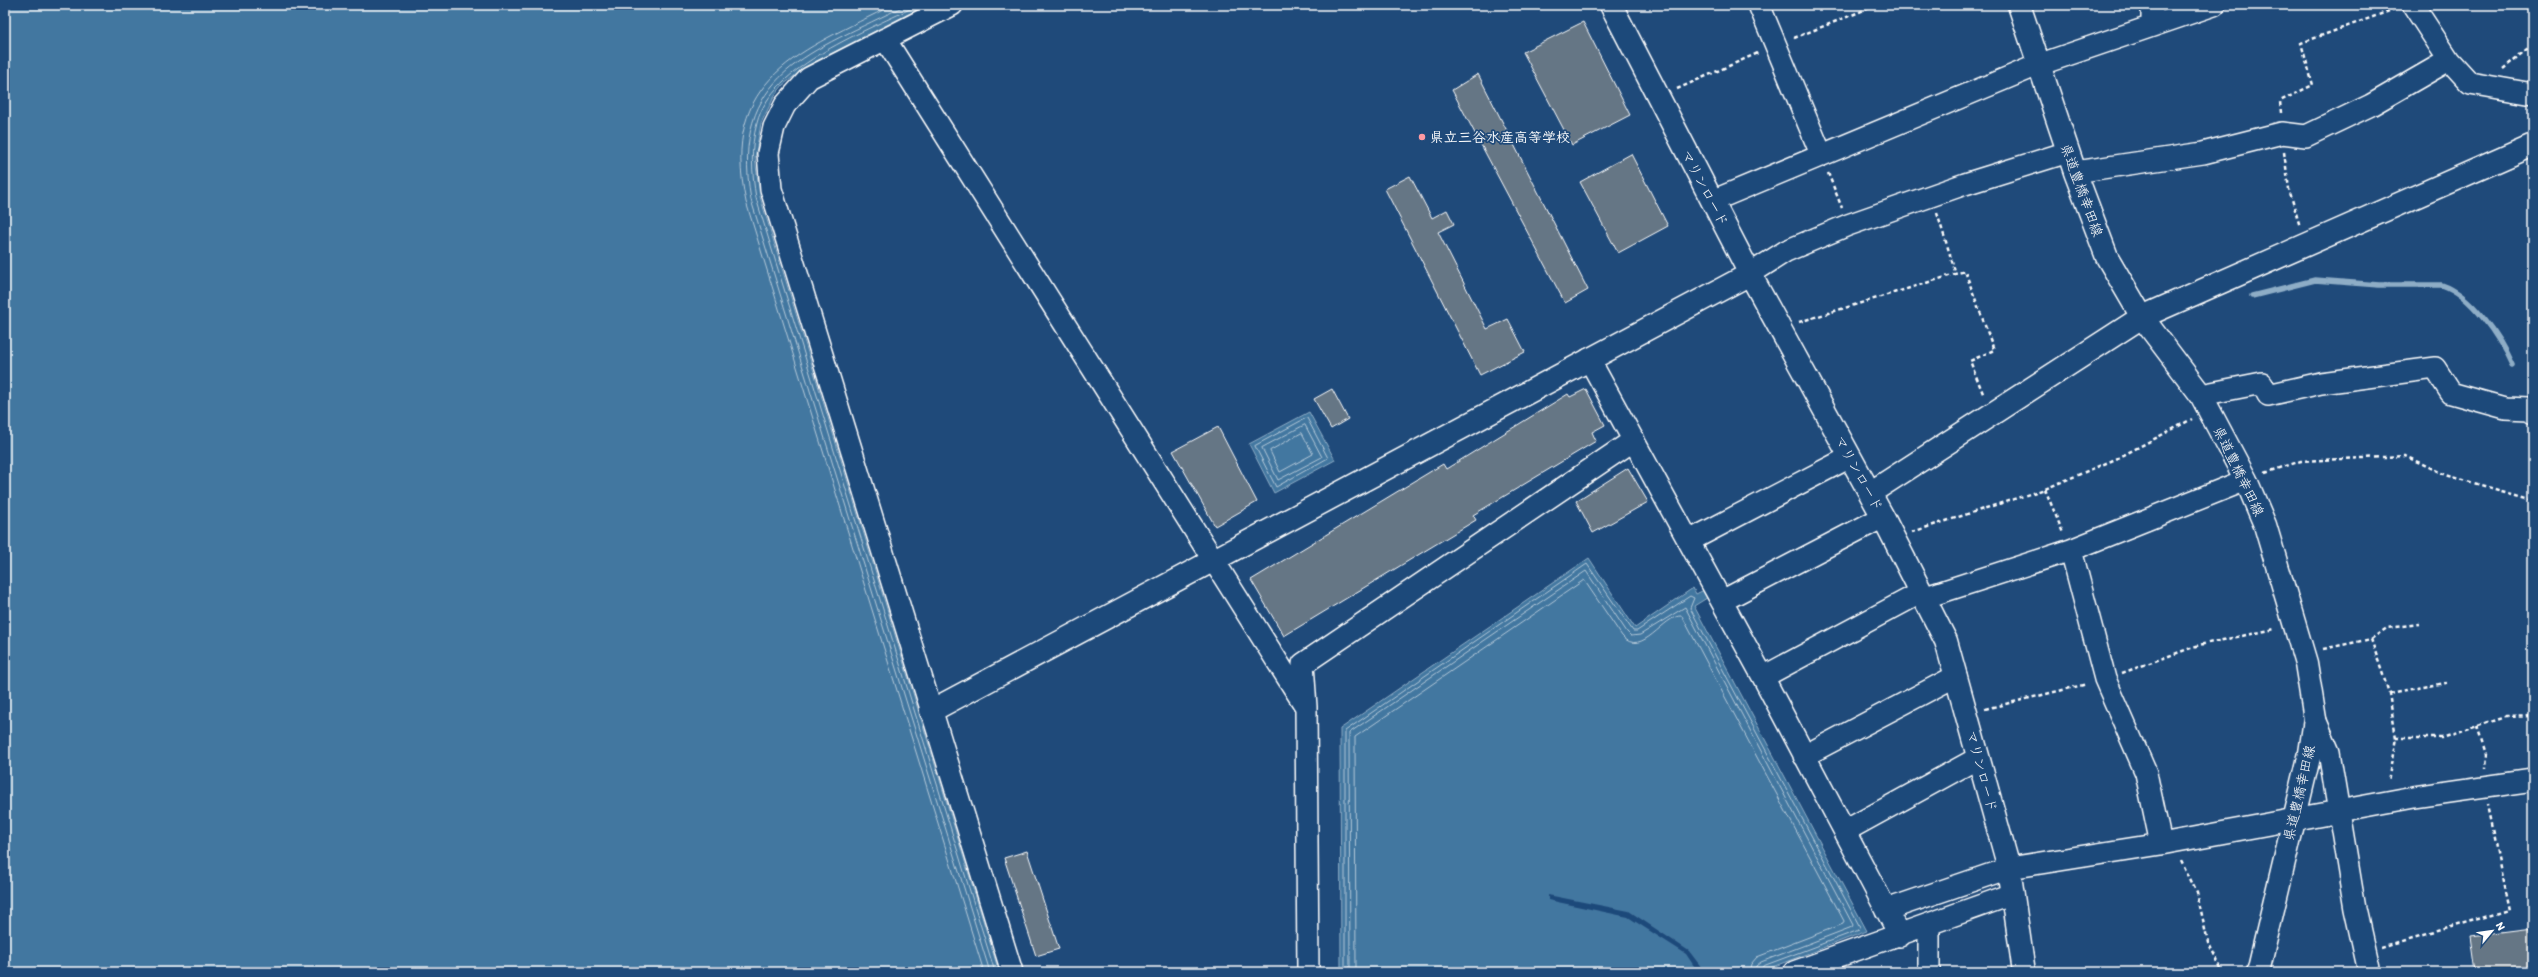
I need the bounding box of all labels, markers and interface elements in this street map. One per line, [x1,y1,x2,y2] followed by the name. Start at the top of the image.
[1430,129,1570,146] place label: 県立三谷水産高等学校
[1417,132,1427,142] marker: 県立三谷水産高等学校
[2057,141,2106,239] street label: 県道豊橋幸田線
[1677,147,1732,229] street label: マリンロード
[2209,423,2268,519] street label: 県道豊橋幸田線
[1831,432,1886,514] street label: マリンロード
[1962,728,2001,814] street label: マリンロード
[2280,743,2319,843] street label: 県道豊橋幸田線
[2472,911,2512,951] north arrow
[2493,920,2508,933] text: N

